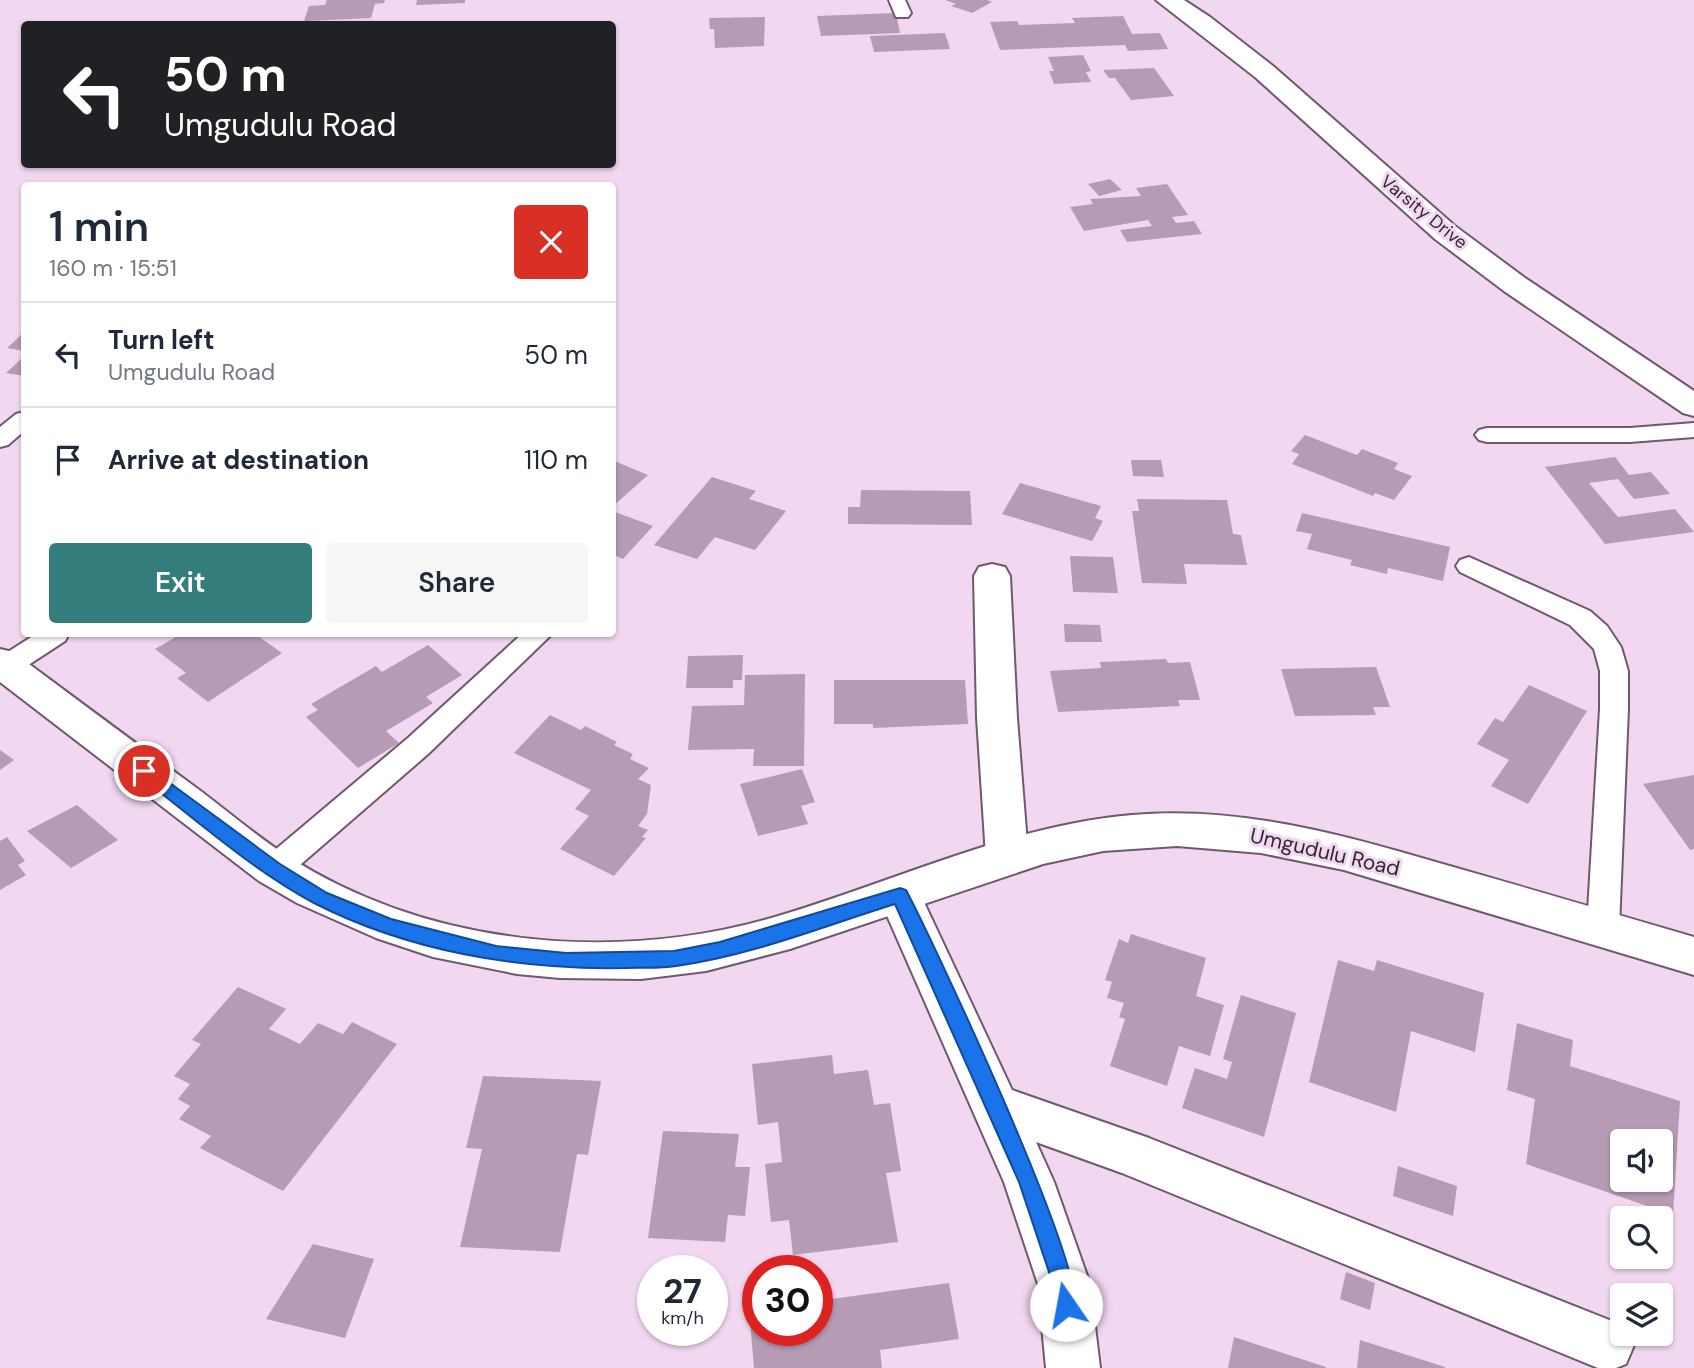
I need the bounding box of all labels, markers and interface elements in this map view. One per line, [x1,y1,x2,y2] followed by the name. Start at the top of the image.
[164,42,287,106] text: 50 m
[49,49,140,140] icon: left
[164,104,397,146] text: Umgudulu Road
[1376,170,1472,254] street label: Varsity Drive
[49,199,149,254] text: 1 min
[514,205,588,279] button: close
[49,253,177,283] text: 160 m · 15:51
[108,323,215,357] text: Turn left
[49,336,87,374] icon: left
[524,338,588,372] text: 50 m
[108,357,275,387] text: Umgudulu Road
[49,441,87,479] icon: arrive
[108,443,369,477] text: Arrive at destination
[524,443,588,477] text: 110 m
[49,543,312,623] button: Exit
[326,543,588,623] button: Share
[114,741,174,801] pin
[125,752,163,790] icon: arrive
[1248,821,1402,883] street label: Umgudulu Road
[1610,1129,1673,1346] map controls
[1610,1129,1673,1192] button: sound
[1610,1206,1673,1269] button: search
[742,1255,833,1346] speed limit sign: 30
[663,1268,702,1314] text: 27
[1029,1268,1103,1342] position arrow
[1610,1283,1673,1346] button: layers
[661,1306,704,1330] text: km/h

